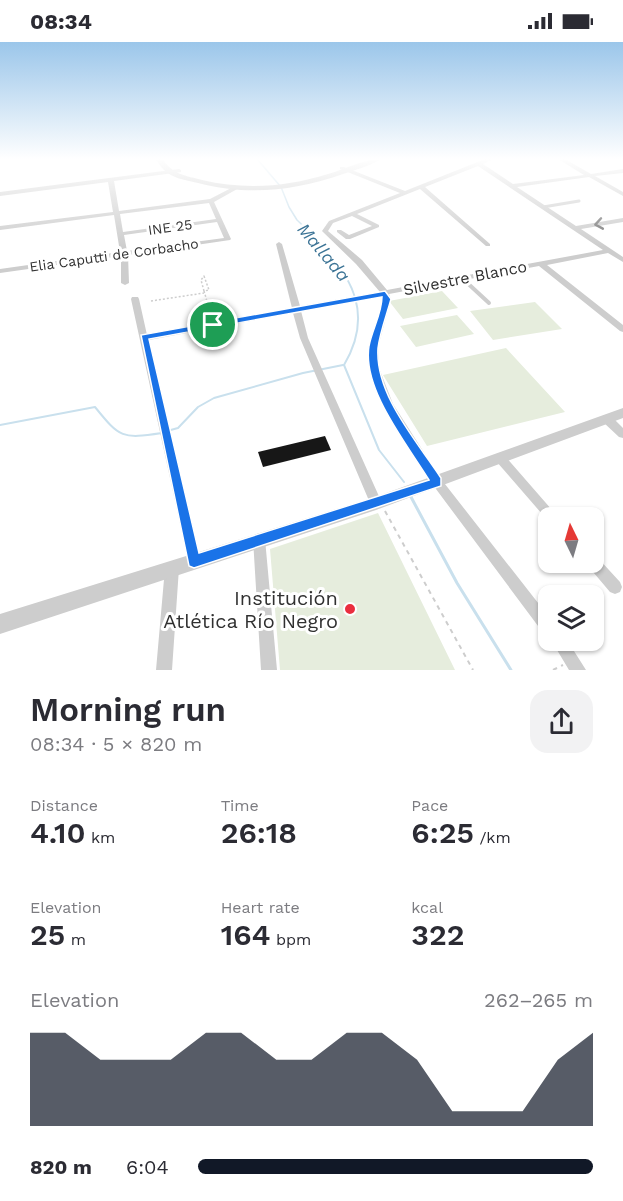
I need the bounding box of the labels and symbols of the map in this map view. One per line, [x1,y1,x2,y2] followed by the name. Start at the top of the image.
[147,216,193,238] street label: INE 25
[594,217,603,229] one-way arrow
[293,218,355,286] water label: Mallada
[28,235,200,275] street label: Elia Caputti de Corbacho
[402,257,528,299] street label: Silvestre Blanco
[187,299,238,350] pin
[538,507,604,573] north arrow
[163,586,338,633] place label: Institución Atlética Río Negro
[343,602,357,616] marker: Institución Atlética Río Negro

